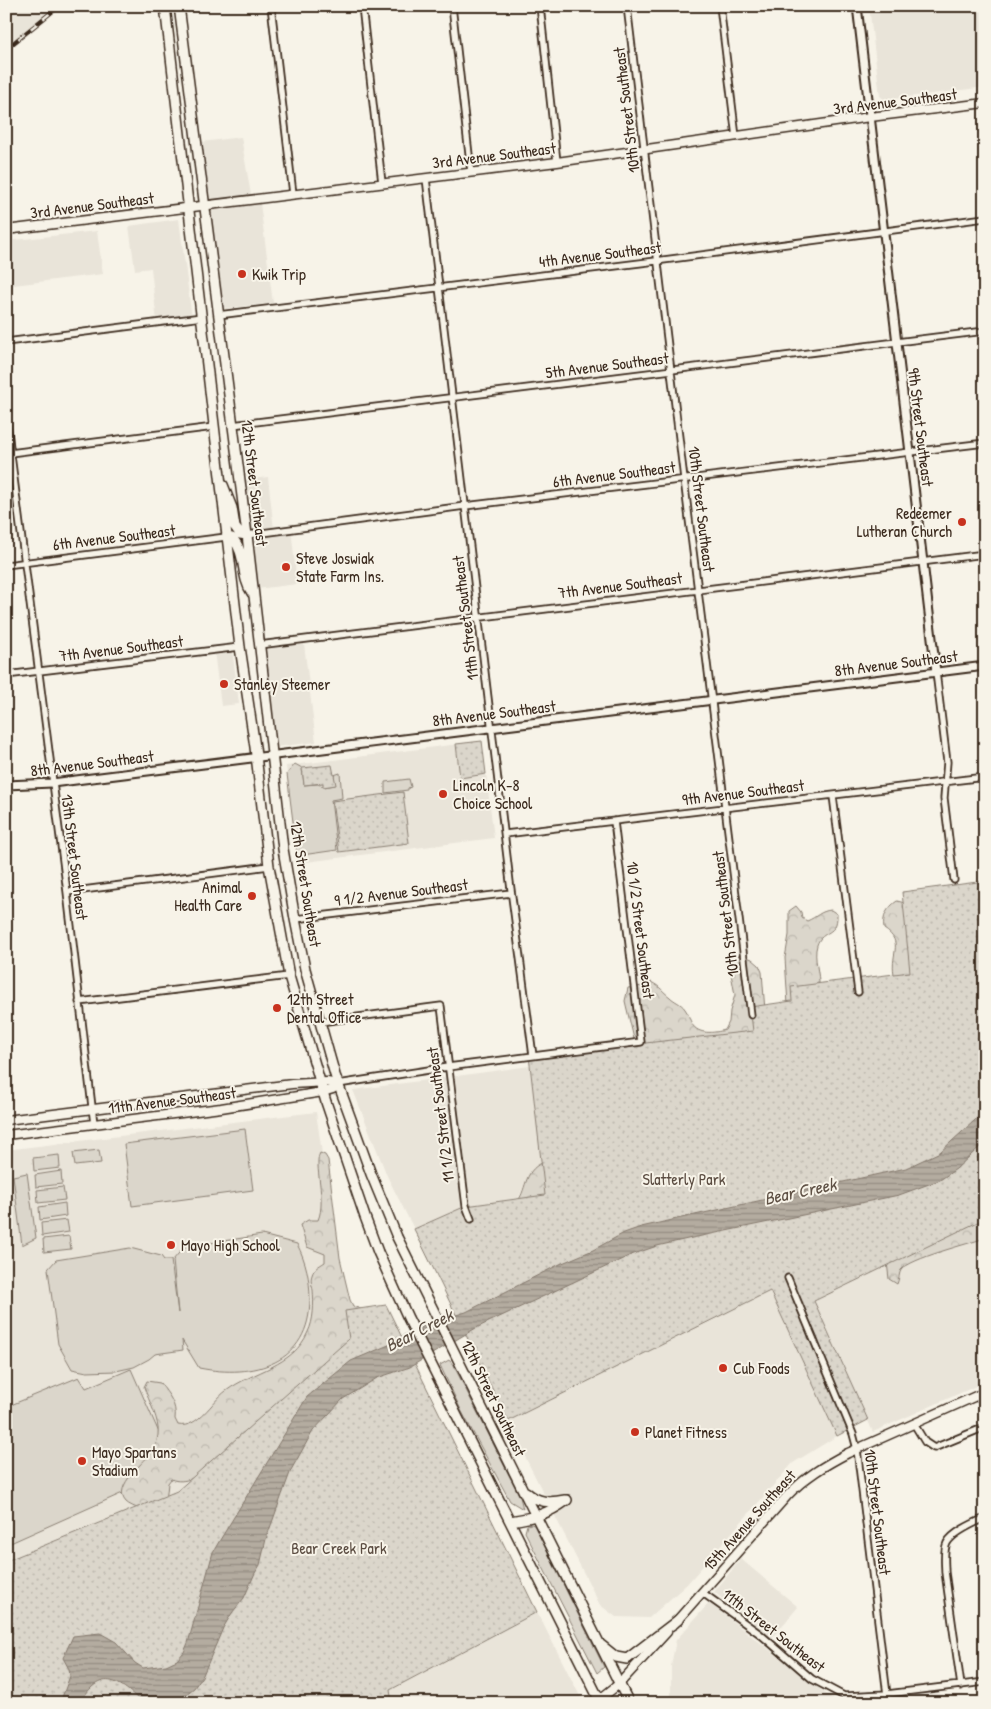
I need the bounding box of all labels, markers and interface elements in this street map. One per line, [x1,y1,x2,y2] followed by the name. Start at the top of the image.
[607,45,645,174] street label: 10th Street Southeast
[832,82,958,119] street label: 3rd Avenue Southeast
[431,136,557,173] street label: 3rd Avenue Southeast
[29,186,155,223] street label: 3rd Avenue Southeast
[538,236,663,272] street label: 4th Avenue Southeast
[252,263,306,285] place label: Kwik Trip
[236,268,248,280] marker: Kwik Trip
[544,346,670,383] street label: 5th Avenue Southeast
[903,366,939,488] street label: 9th Street Southeast
[236,419,274,548] street label: 12th Street Southeast
[683,445,721,574] street label: 10th Street Southeast
[551,456,677,492] street label: 6th Avenue Southeast
[857,502,952,542] place label: Redeemer Lutheran Church
[956,516,968,528] marker: Redeemer Lutheran Church
[51,519,177,555] street label: 6th Avenue Southeast
[296,547,384,587] place label: Steve Joswiak State Farm Ins.
[446,554,484,681] street label: 11th Street Southeast
[280,561,292,573] marker: Steve Joswiak State Farm Ins.
[557,566,684,604] street label: 7th Avenue Southeast
[58,629,185,667] street label: 7th Avenue Southeast
[833,644,959,681] street label: 8th Avenue Southeast
[234,673,330,695] place label: Stanley Steemer
[218,678,230,690] marker: Stanley Steemer
[431,694,557,731] street label: 8th Avenue Southeast
[29,744,155,781] street label: 8th Avenue Southeast
[453,774,533,814] place label: Lincoln K-8 Choice School
[681,774,806,810] street label: 9th Avenue Southeast
[437,788,449,800] marker: Lincoln K-8 Choice School
[56,793,94,922] street label: 13th Street Southeast
[285,820,327,949] street label: 12th Street Southeast
[706,849,744,978] street label: 10th Street Southeast
[622,860,660,1000] street label: 10 1/2 Street Southeast
[333,873,469,911] street label: 9 1/2 Avenue Southeast
[174,876,243,916] place label: Animal Health Care
[246,890,258,902] marker: Animal Health Care
[287,988,362,1028] place label: 12th Street Dental Office
[271,1002,283,1014] marker: 12th Street Dental Office
[421,1045,459,1184] street label: 11 1/2 Street Southeast
[107,1081,238,1119] street label: 11th Avenue Southeast
[643,1168,726,1190] park label: Slatterly Park
[762,1171,840,1211] water label: Bear Creek
[181,1234,280,1256] place label: Mayo High School
[165,1239,177,1251] marker: Mayo High School
[381,1302,459,1358] water label: Bear Creek
[456,1336,532,1460] street label: 12th Street Southeast
[733,1357,790,1379] place label: Cub Foods
[717,1362,729,1374] marker: Cub Foods
[645,1421,727,1443] place label: Planet Fitness
[629,1426,641,1438] marker: Planet Fitness
[92,1441,176,1481] place label: Mayo Spartans Stadium
[859,1448,897,1577] street label: 10th Street Southeast
[76,1455,88,1467] marker: Mayo Spartans Stadium
[698,1464,801,1575] street label: 15th Avenue Southeast
[291,1537,387,1559] park label: Bear Creek Park
[718,1583,830,1678] street label: 11th Street Southeast

